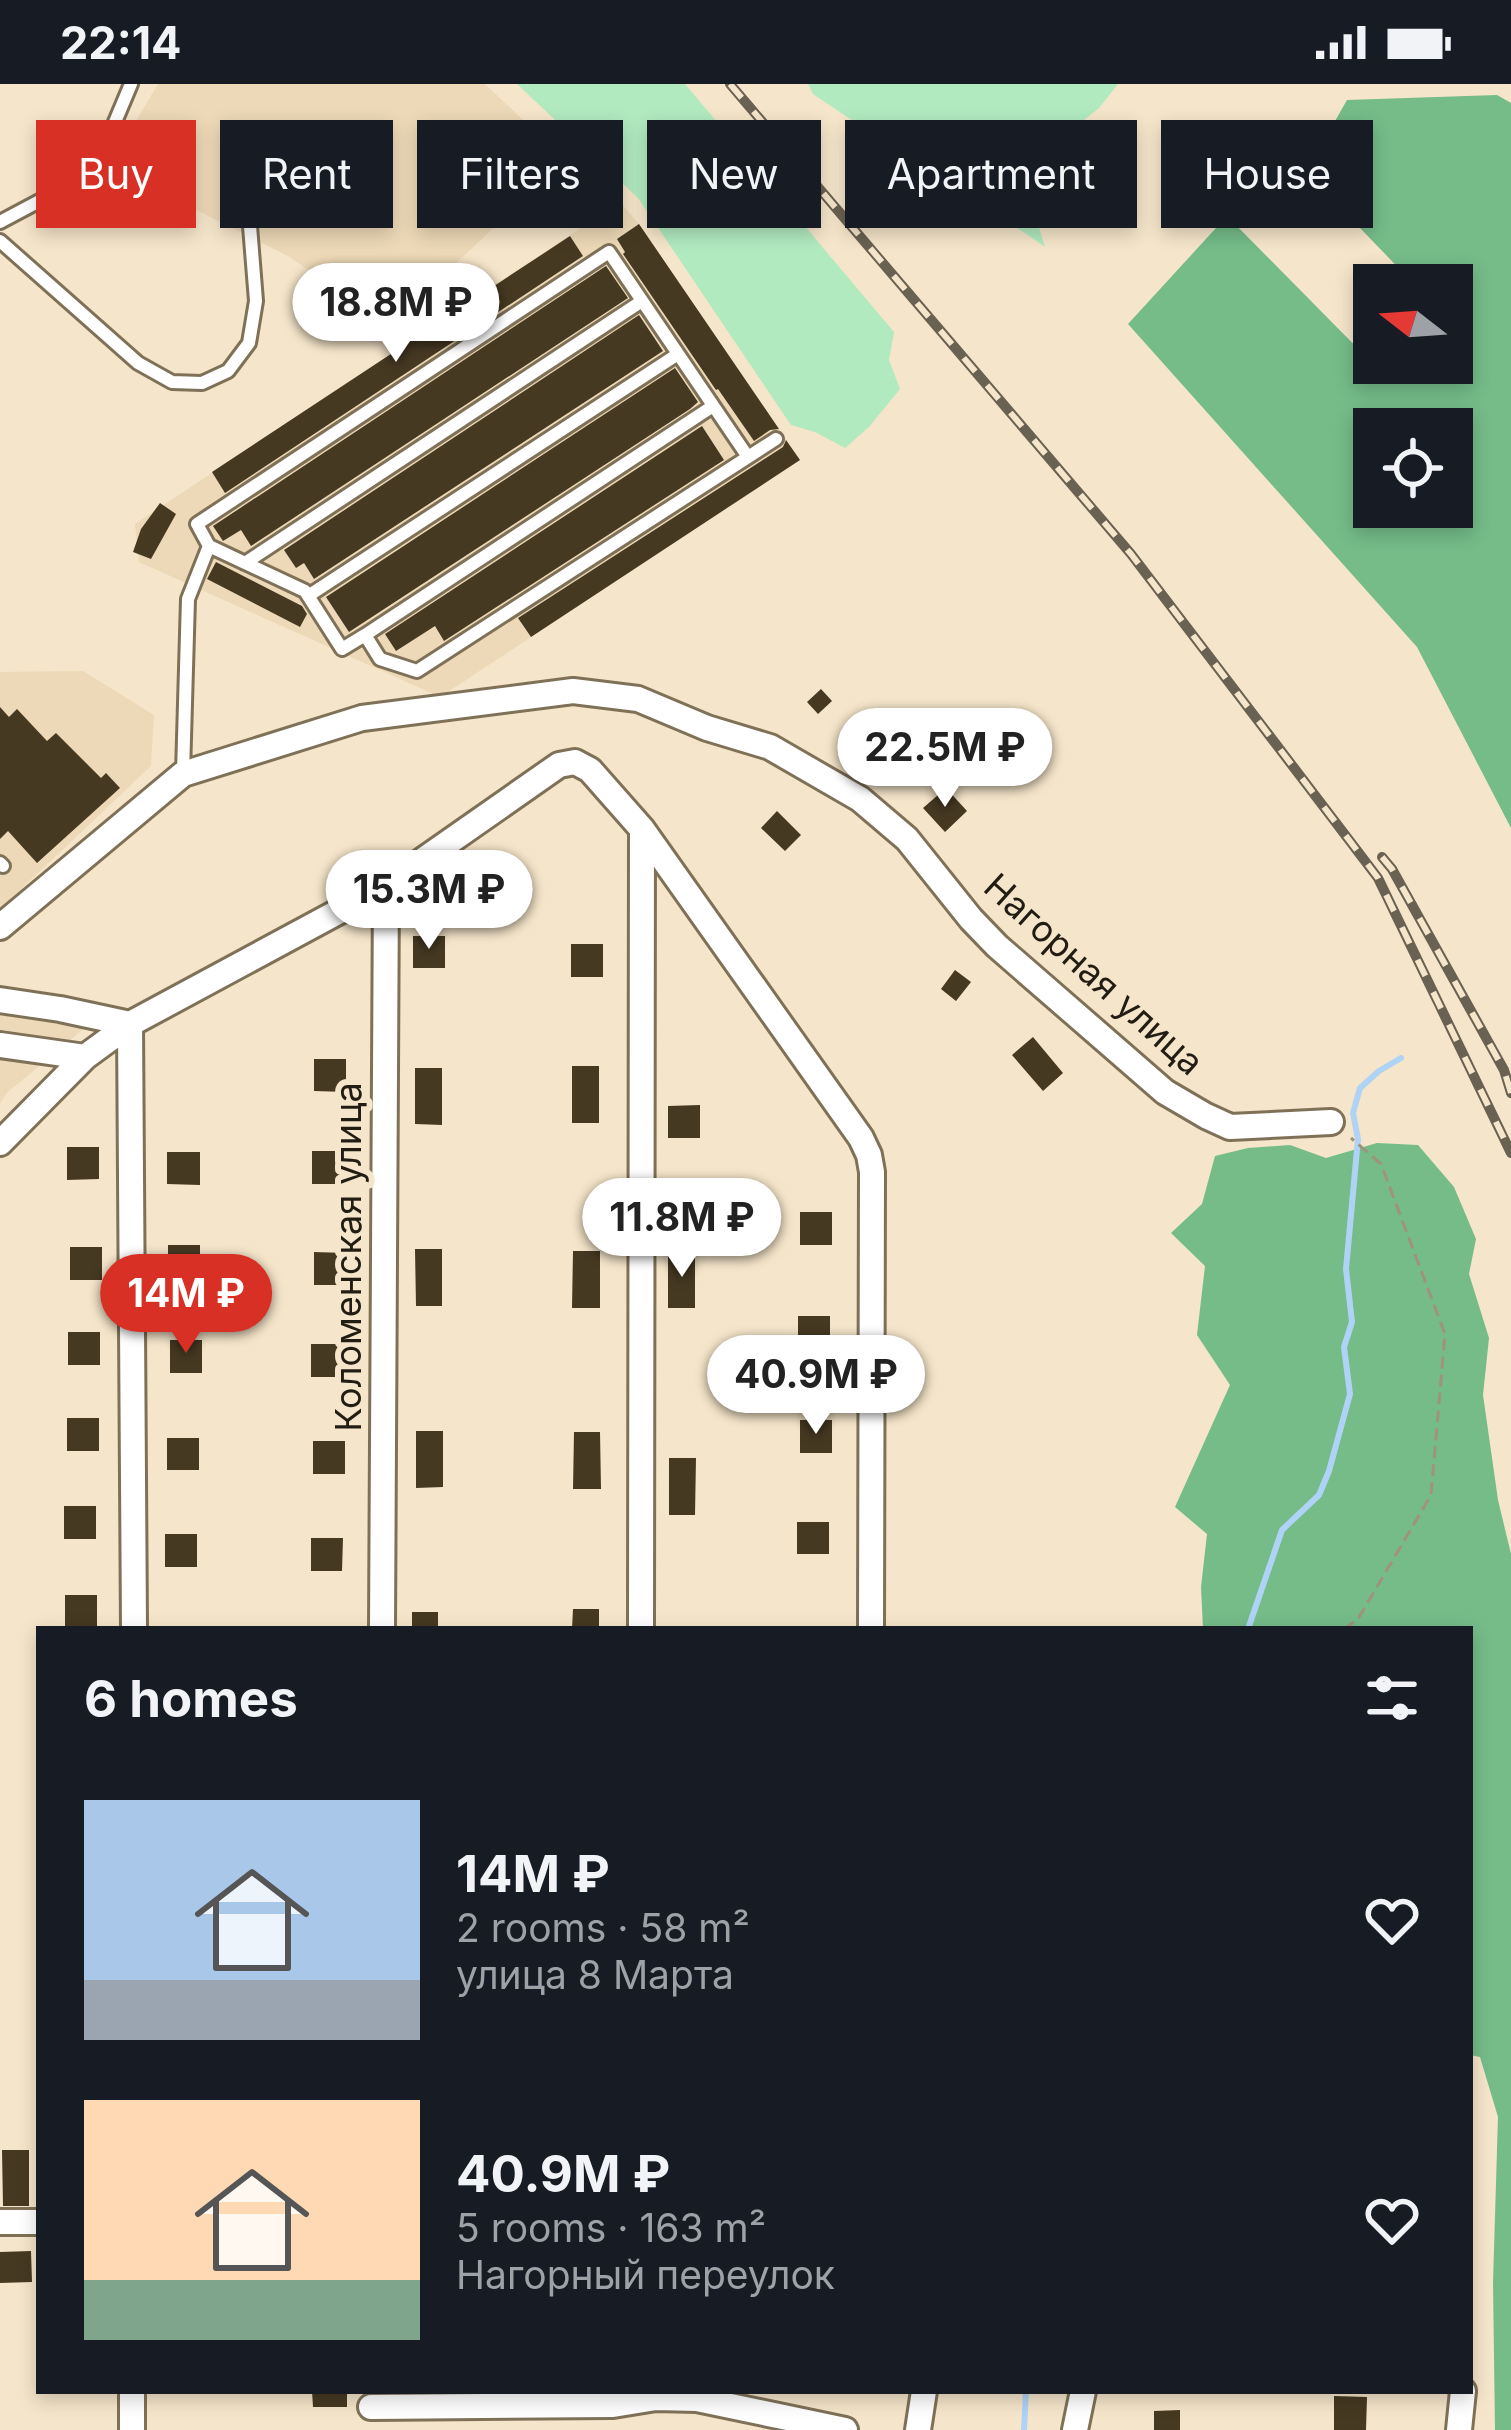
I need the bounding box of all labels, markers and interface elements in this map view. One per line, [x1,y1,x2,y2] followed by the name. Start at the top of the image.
[60,15,182,70] text: 22:14
[36,120,196,228] chip: Buy
[220,120,393,228] chip: Rent
[417,120,623,228] chip: Filters
[647,120,821,228] chip: New
[845,120,1137,228] chip: Apartment
[1161,120,1373,228] chip: House
[285,263,507,365] pin: 18.8M ₽
[1353,264,1473,384] north arrow
[1353,264,1473,528] map controls
[319,278,473,325] text: 18.8M ₽
[1353,408,1473,528] button: locate
[834,708,1056,810] pin: 22.5M ₽
[864,723,1026,770] text: 22.5M ₽
[318,850,540,952] pin: 15.3M ₽
[975,864,1213,1084] street label: Нагорная улица
[353,865,505,912] text: 15.3M ₽
[326,1082,370,1432] street label: Коломенская улица
[571,1178,793,1280] pin: 11.8M ₽
[609,1193,755,1240] text: 11.8M ₽
[102,1254,270,1356] pin: 14M ₽
[127,1269,245,1316] text: 14M ₽
[705,1335,927,1437] pin: 40.9M ₽
[734,1350,898,1397] text: 40.9M ₽
[1359,1665,1425,1731] icon: filters
[84,1668,298,1729] text: 6 homes
[456,1843,610,1904] text: 14M ₽
[180,1848,324,1992] icon: home
[1359,1887,1425,1953] icon: heart
[456,1904,750,1951] text: 2 rooms · 58 m²
[456,1951,734,1998] text: улица 8 Марта
[456,2143,670,2204] text: 40.9M ₽
[180,2148,324,2292] icon: home
[1359,2187,1425,2253] icon: heart
[456,2204,766,2251] text: 5 rooms · 163 m²
[456,2251,835,2298] text: Нагорный переулок

